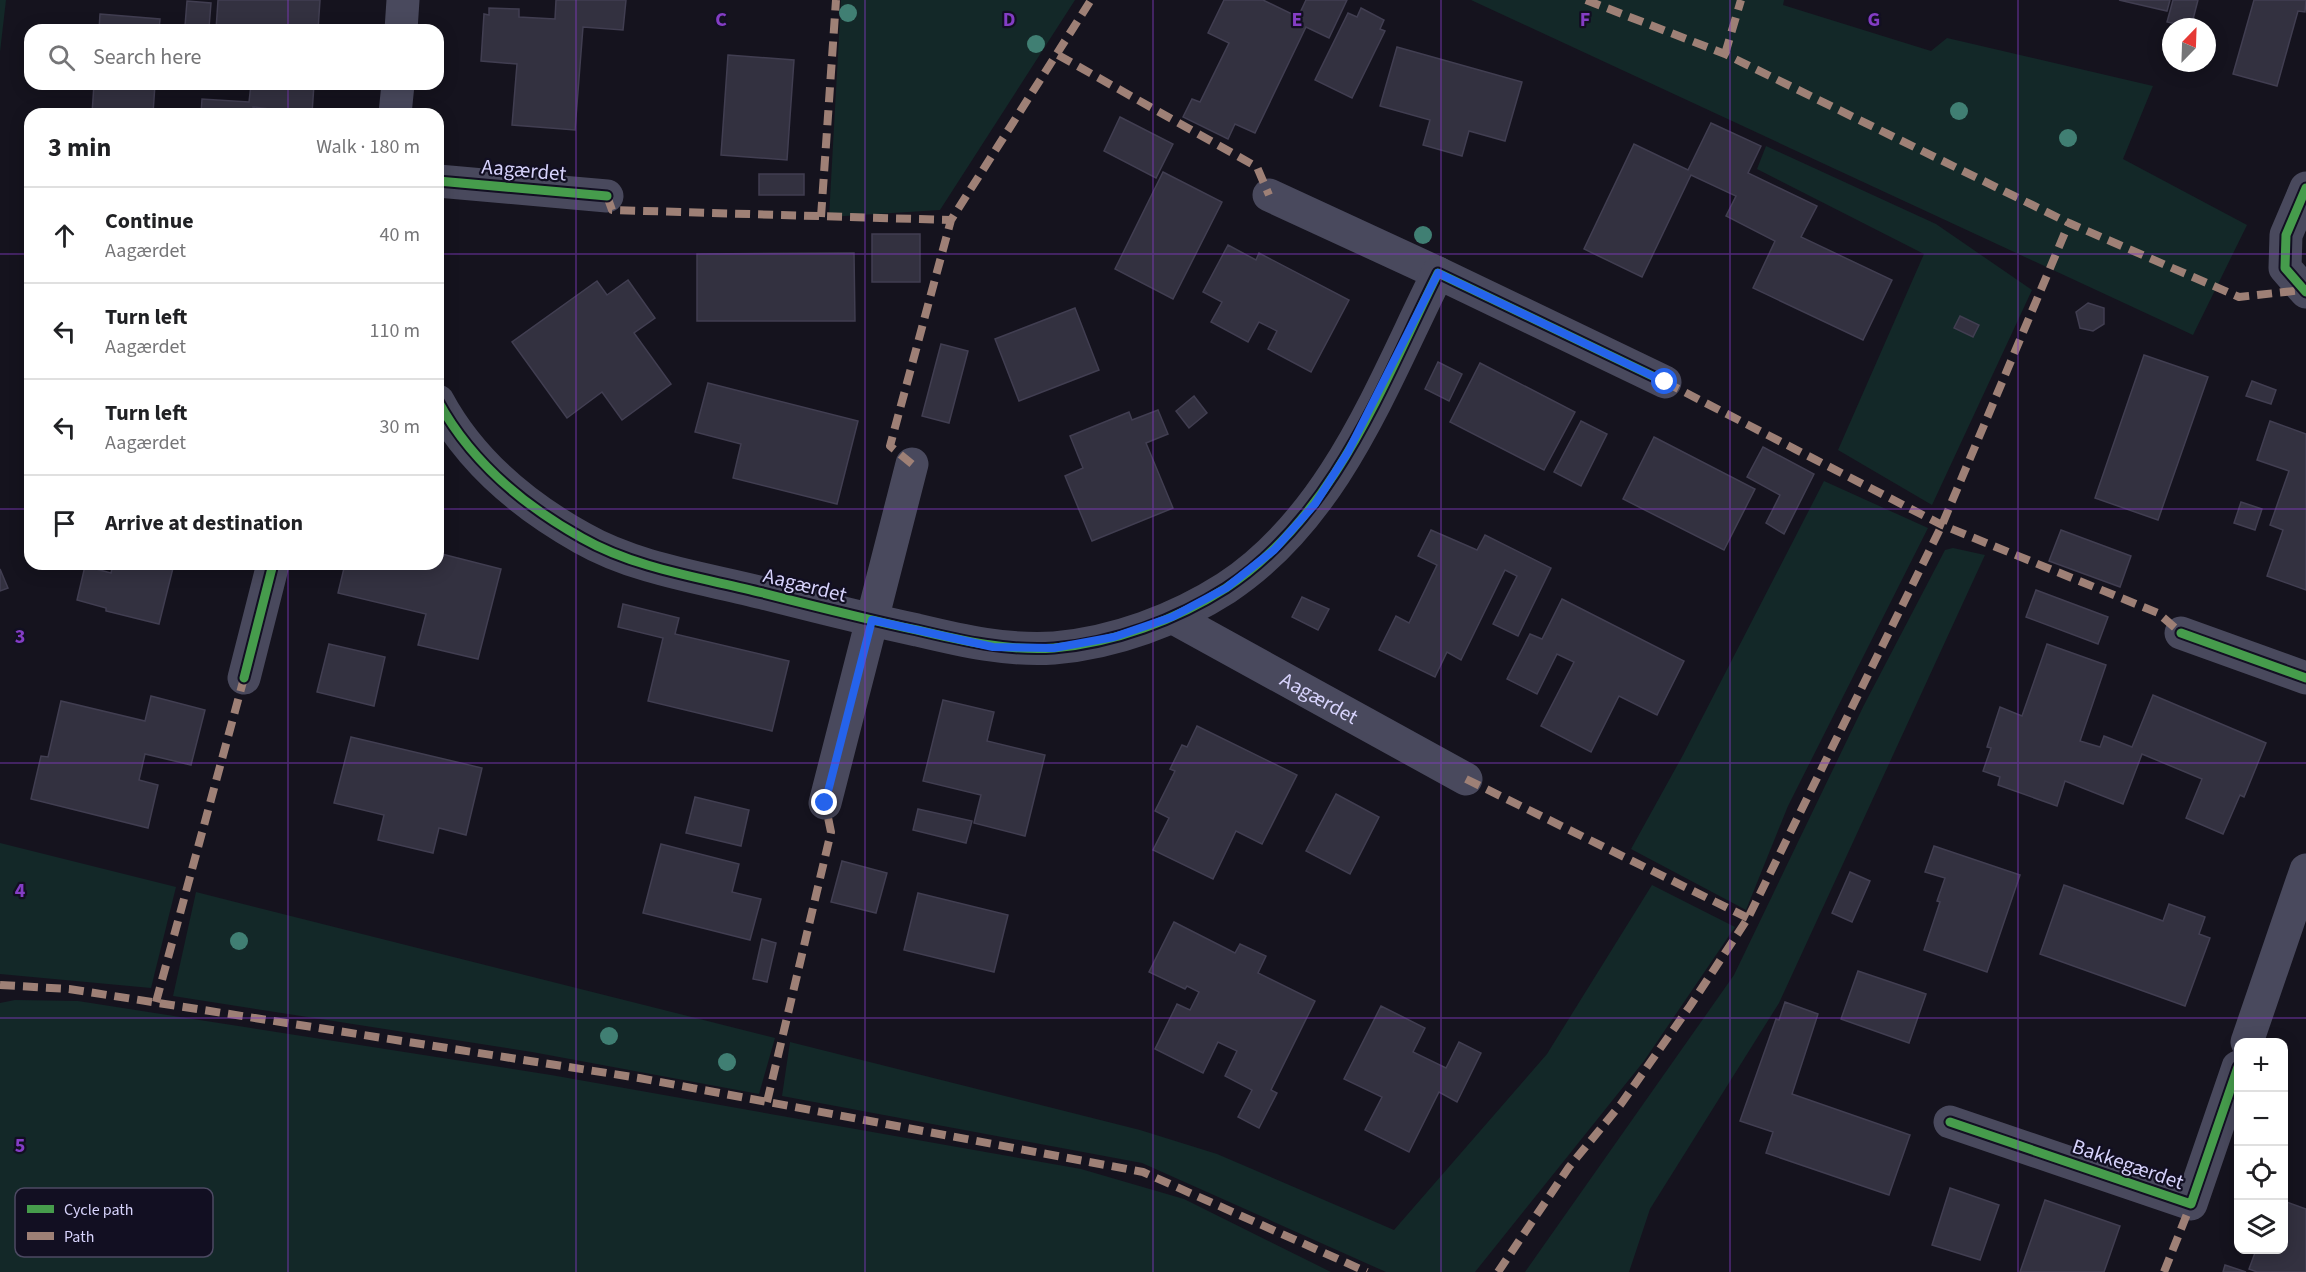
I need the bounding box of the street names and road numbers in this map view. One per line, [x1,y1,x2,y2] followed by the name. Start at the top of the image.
[480,151,568,189] street label: Aagærdet
[760,560,850,610] street label: Aagærdet
[1275,664,1364,732] street label: Aagærdet
[2068,1131,2188,1197] street label: Bakkegærdet

